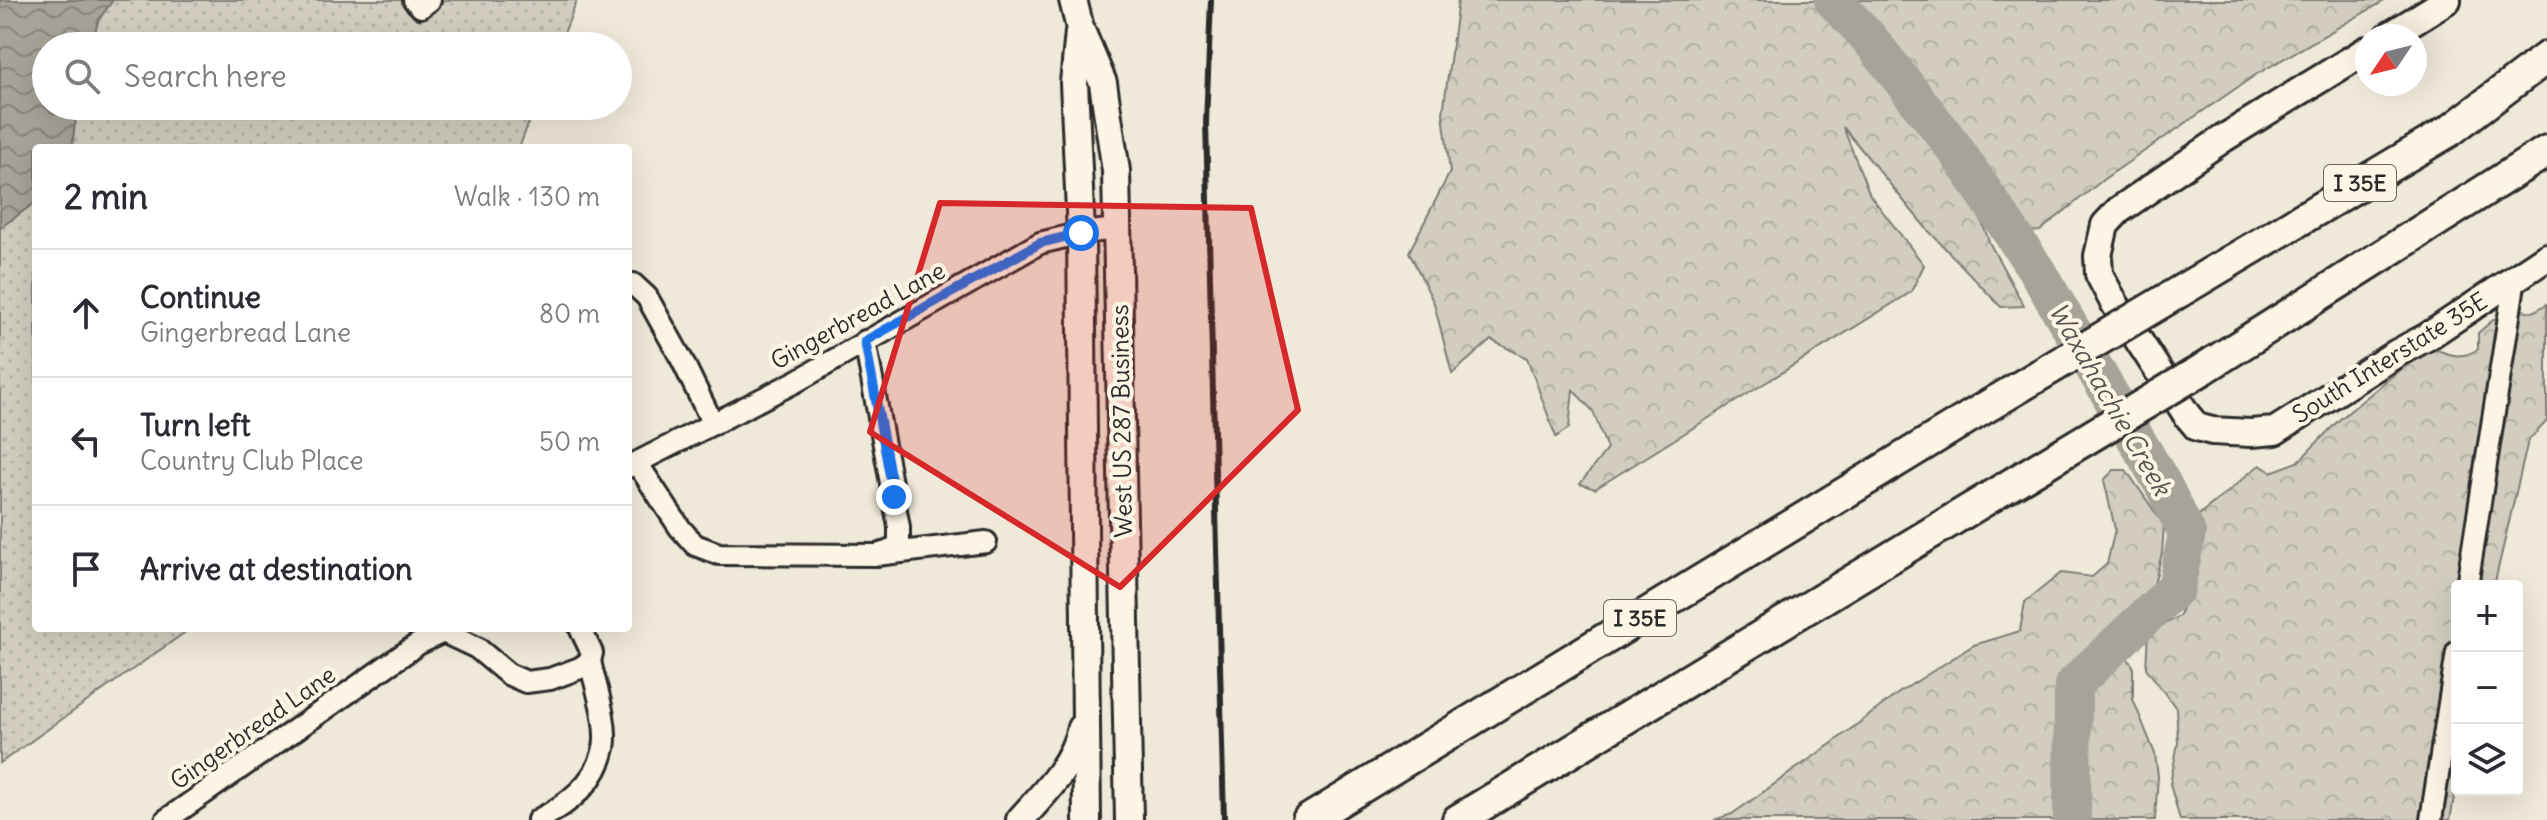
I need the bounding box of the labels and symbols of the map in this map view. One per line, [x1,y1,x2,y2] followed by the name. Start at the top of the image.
[2355,24,2427,96] north arrow
[2324,165,2396,201] road number: I 35E
[1063,215,1099,251] route start
[765,255,950,375] street label: Gingerbread Lane
[2287,285,2492,429] street label: South Interstate 35E
[2042,297,2180,502] water label: Waxahachie Creek
[1104,304,1138,538] street label: West US 287 Business
[876,479,912,515] route end
[1604,600,1676,636] road number: I 35E
[164,659,341,795] street label: Gingerbread Lane

